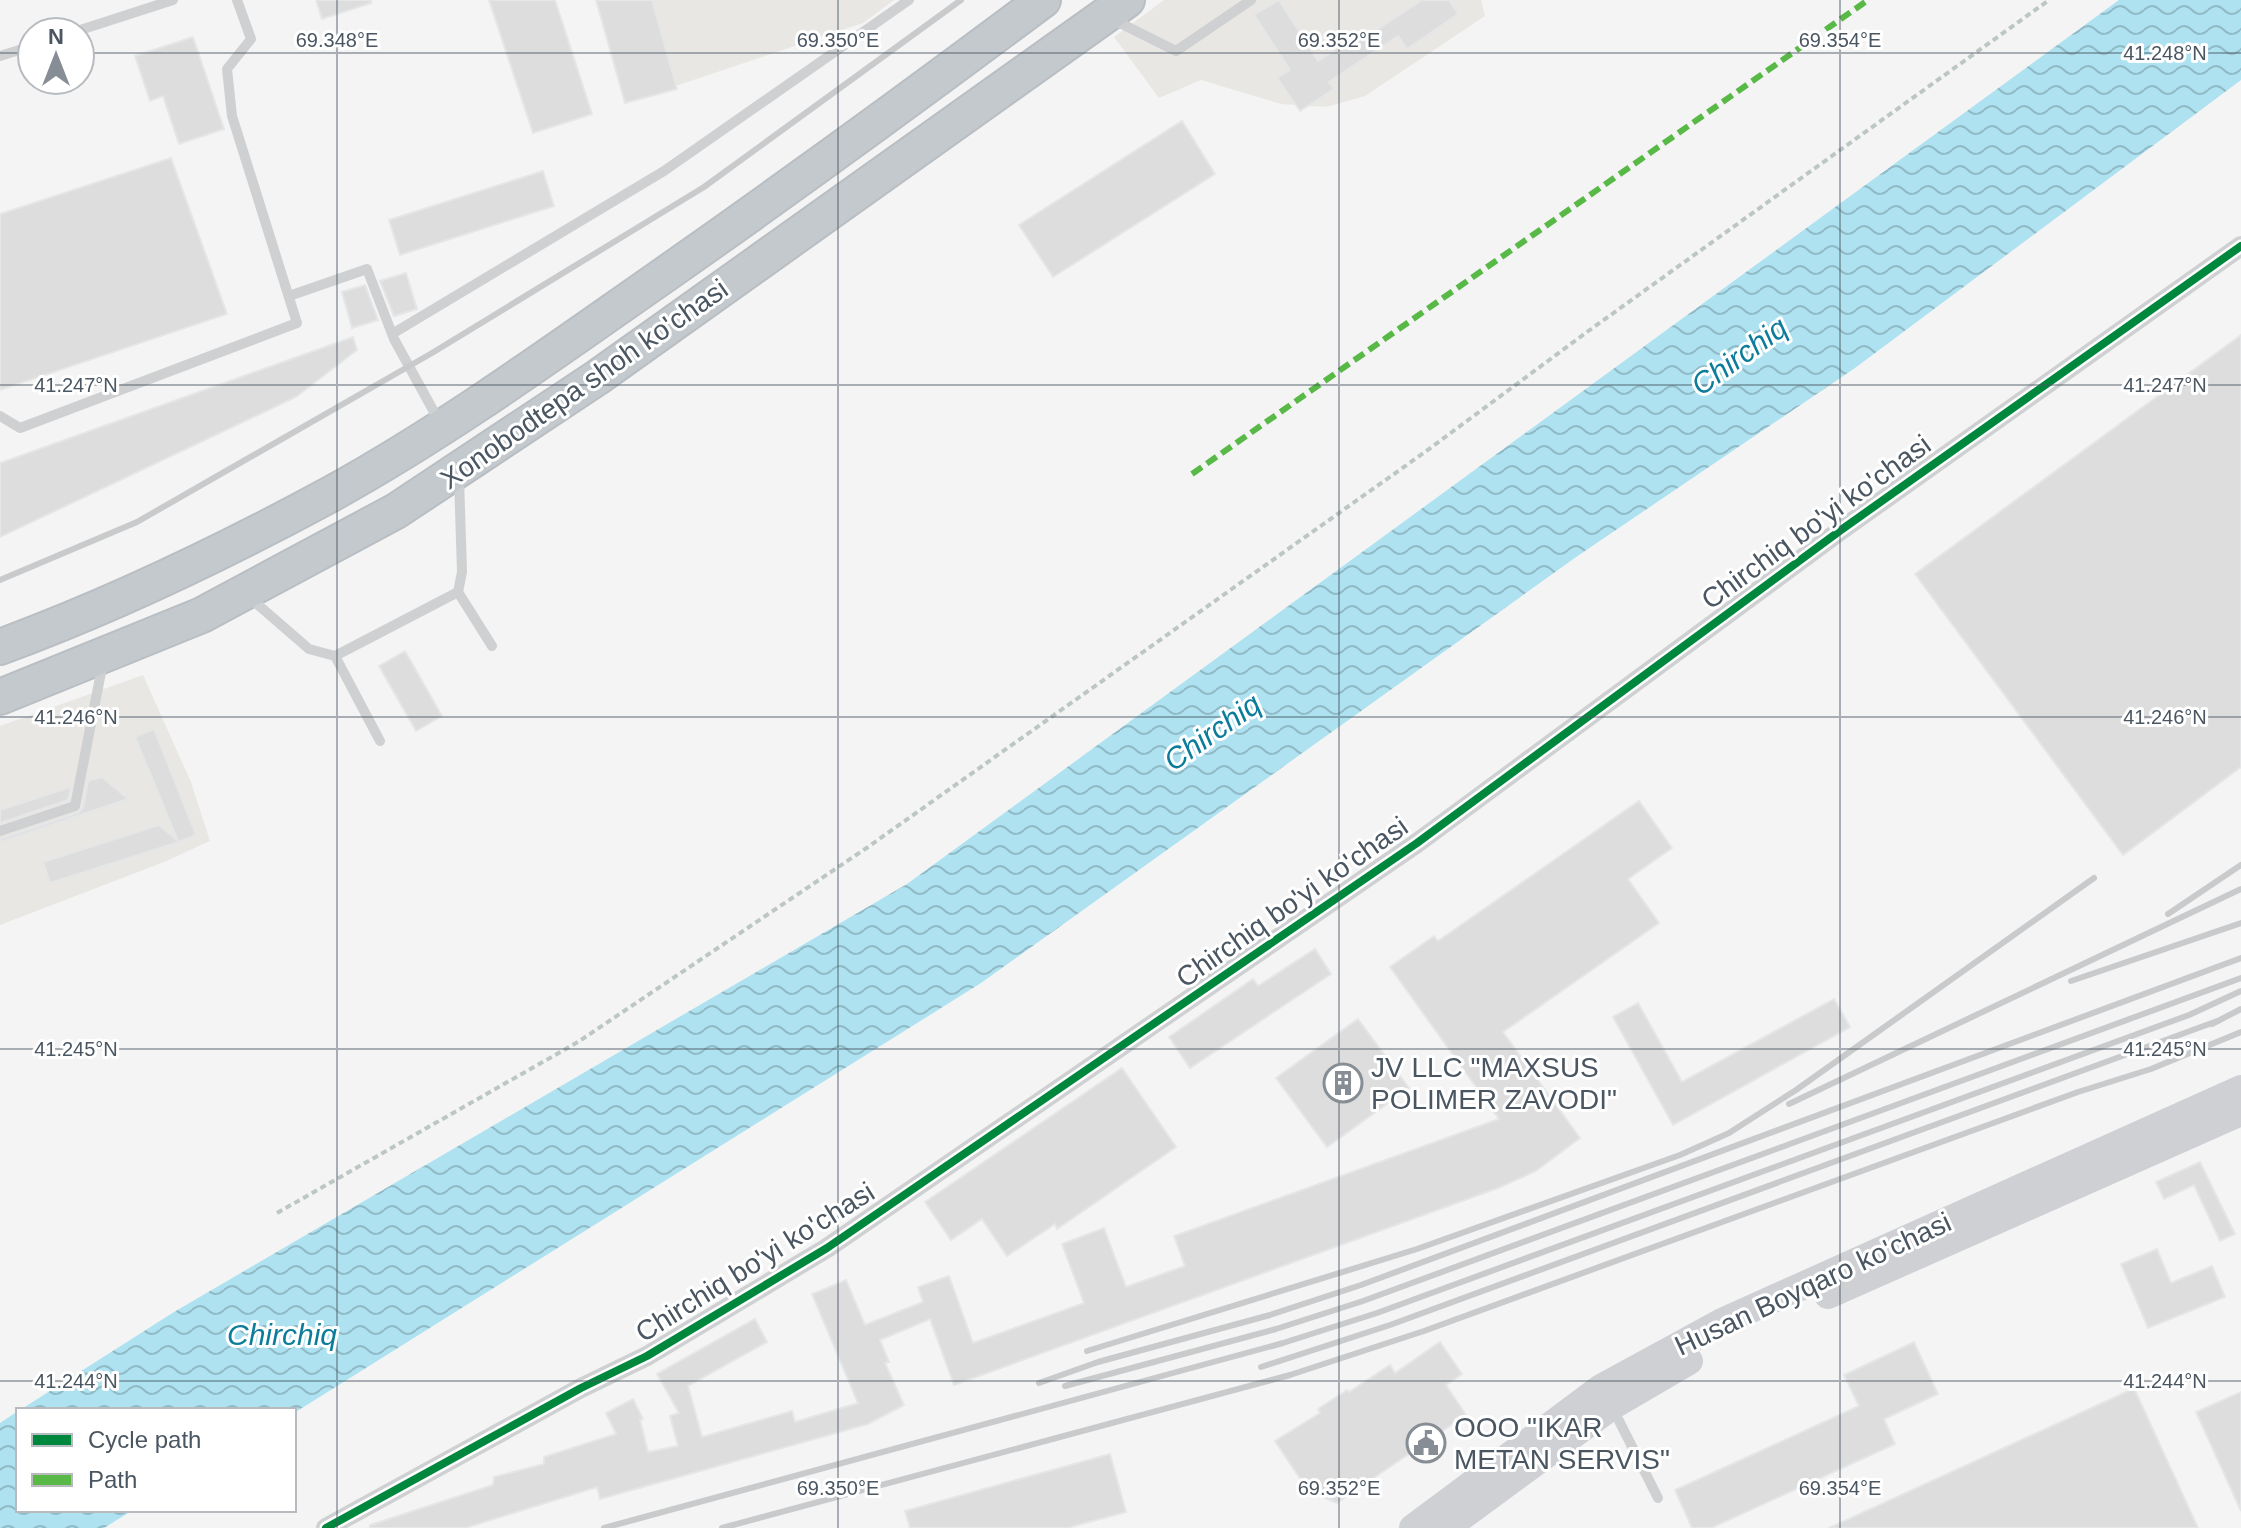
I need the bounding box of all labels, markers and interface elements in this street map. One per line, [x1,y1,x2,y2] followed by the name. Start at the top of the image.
[16,16,96,96] north arrow
[48,24,64,49] text: N
[296,29,378,51] text: 69.348°E
[797,29,879,51] text: 69.350°E
[1298,29,1380,51] text: 69.352°E
[1799,29,1881,51] text: 69.354°E
[2123,42,2207,64] text: 41.248°N
[435,273,733,495] street label: Xonobodtepa shoh ko'chasi
[1685,310,1793,402] water label: Chirchiq
[34,374,118,396] text: 41.247°N
[2123,374,2207,396] text: 41.247°N
[1696,429,1936,615] street label: Chirchiq bo'yi ko'chasi
[1157,687,1267,777] water label: Chirchiq
[34,706,118,728] text: 41.246°N
[2123,706,2207,728] text: 41.246°N
[1170,810,1414,994] street label: Chirchiq bo'yi ko'chasi
[34,1038,118,1060] text: 41.245°N
[2123,1038,2207,1060] text: 41.245°N
[1371,1052,1617,1115] place label: JV LLC "MAXSUS POLIMER ZAVODI"
[1322,1062,1364,1104] building icon: JV LLC "MAXSUS POLIMER ZAVODI"
[630,1176,880,1348] street label: Chirchiq bo'yi ko'chasi
[1670,1206,1956,1362] street label: Husan Boyqaro ko'chasi
[227,1318,337,1351] water label: Chirchiq
[34,1370,118,1392] text: 41.244°N
[2123,1370,2207,1392] text: 41.244°N
[16,1408,296,1512] legend
[1454,1412,1670,1475] place label: OOO "IKAR METAN SERVIS"
[1405,1422,1447,1464] public building icon: OOO "IKAR METAN SERVIS"
[88,1426,201,1453] text: Cycle path
[88,1466,137,1493] text: Path
[797,1477,879,1499] text: 69.350°E
[1298,1477,1380,1499] text: 69.352°E
[1799,1477,1881,1499] text: 69.354°E

